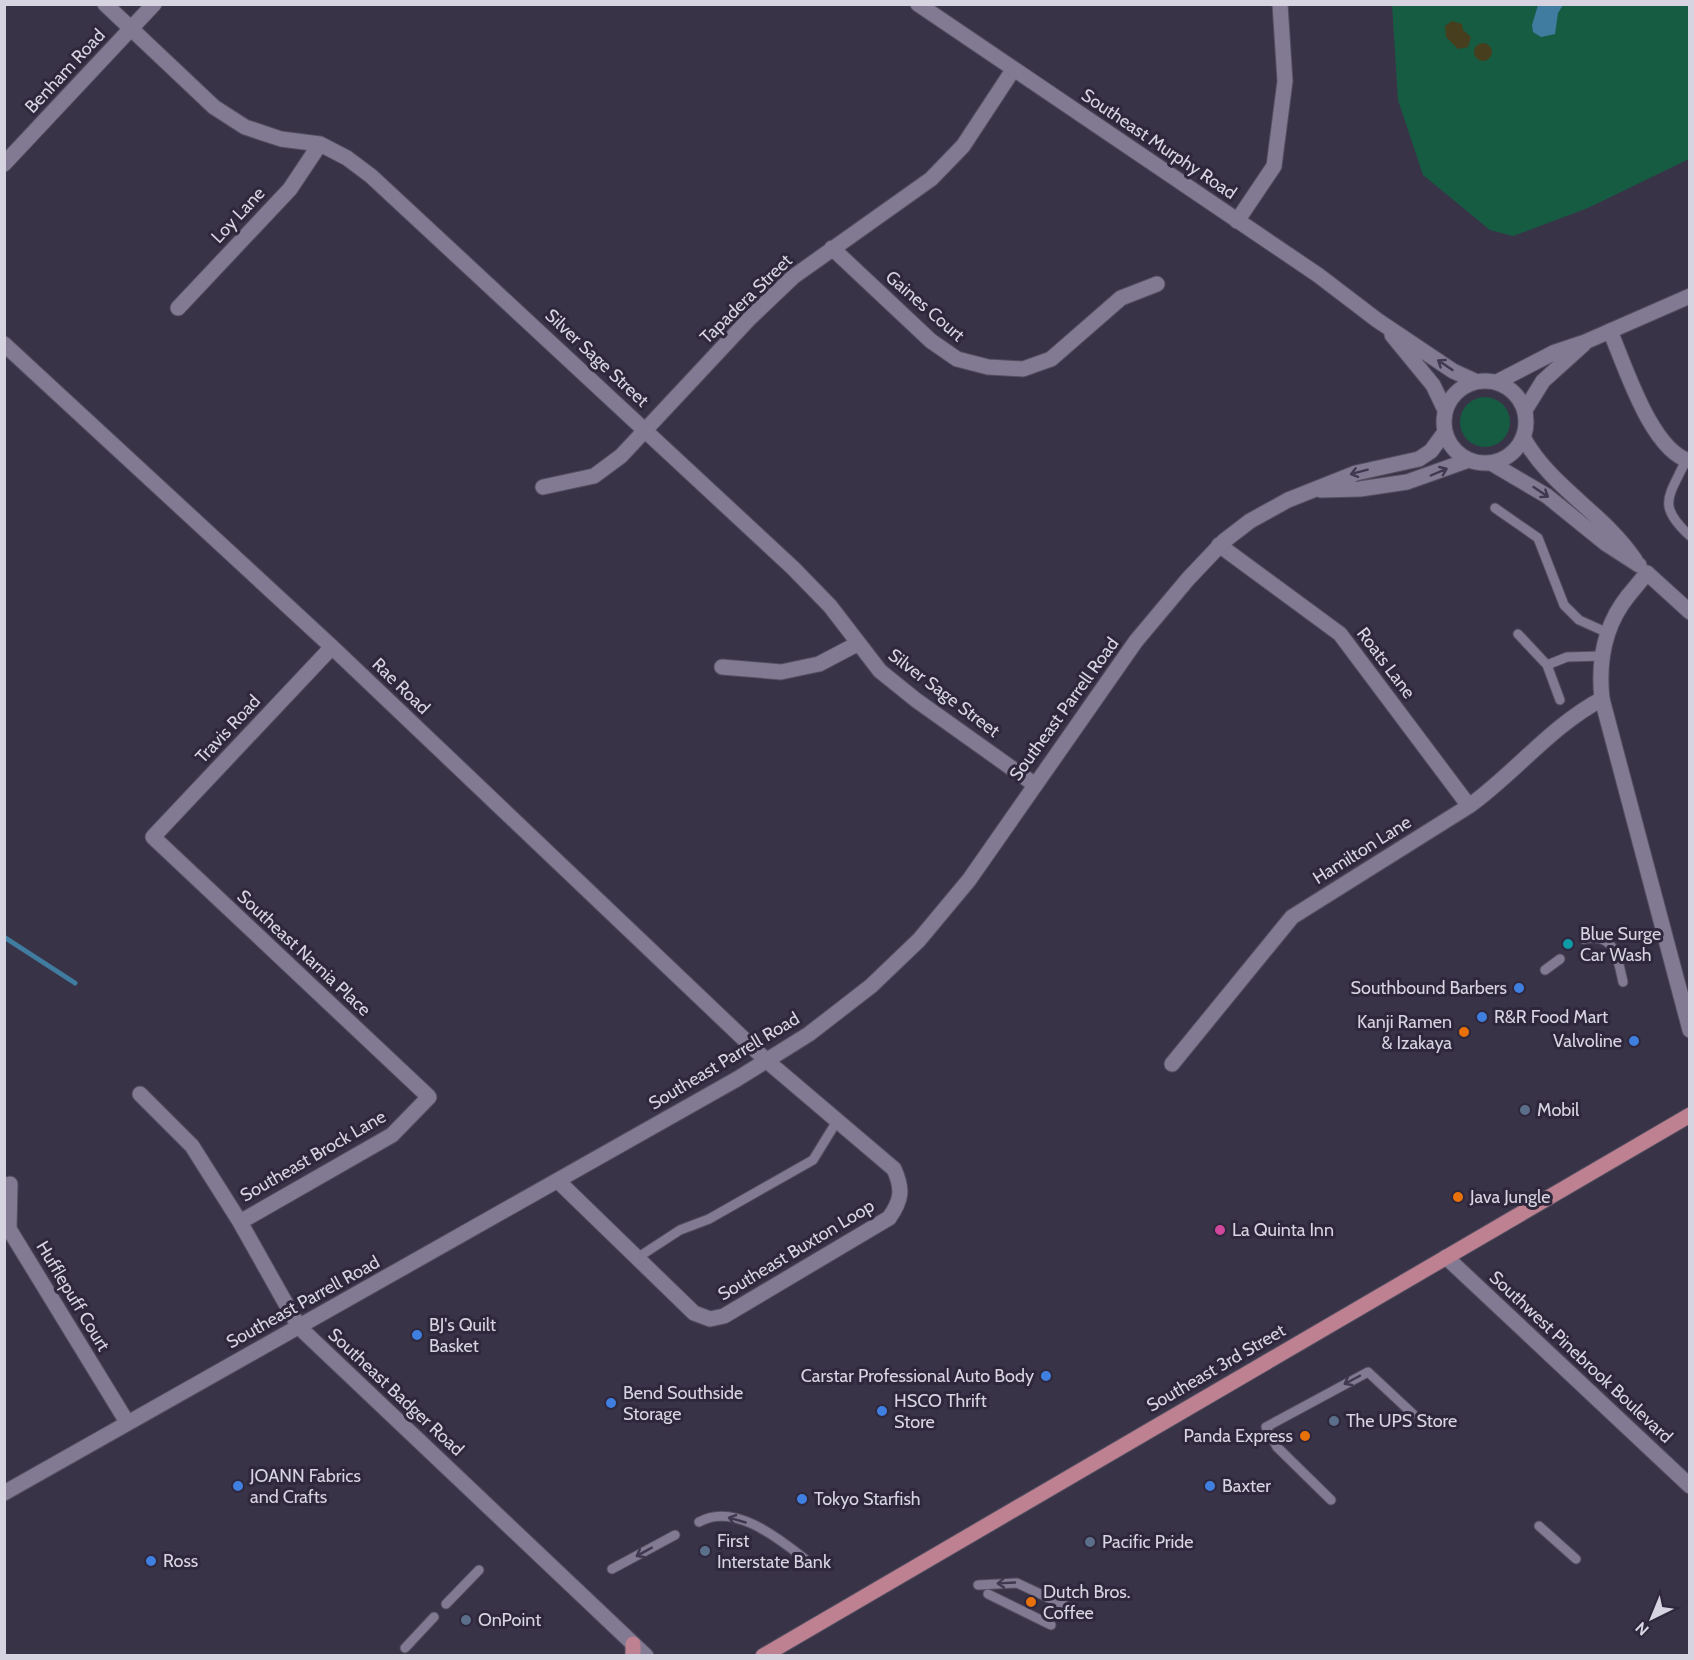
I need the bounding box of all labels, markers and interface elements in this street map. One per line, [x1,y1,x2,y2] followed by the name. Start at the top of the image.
[20,24,110,118] street label: Benham Road
[1077,84,1241,204] street label: Southeast Murphy Road
[207,182,269,248] street label: Loy Lane
[695,250,797,348] street label: Tapadera Street
[881,266,969,346] street label: Gaines Court
[541,304,653,412] street label: Silver Sage Street
[1437,359,1454,371] one-way arrow
[1429,466,1447,477] one-way arrow
[1350,467,1369,479] one-way arrow
[1533,486,1550,499] one-way arrow
[1352,623,1420,703] street label: Roats Lane
[1005,633,1123,785] street label: Southeast Parrell Road
[884,644,1004,742] street label: Silver Sage Street
[368,653,434,719] street label: Rae Road
[191,690,265,768] street label: Travis Road
[1309,811,1415,889] street label: Hamilton Lane
[233,885,375,1021] street label: Southeast Narnia Place
[1580,923,1661,966] place label: Blue Surge Car Wash
[1561,937,1575,951] marker: Blue Surge Car Wash
[1350,977,1507,999] place label: Southbound Barbers
[1512,981,1526,995] marker: Southbound Barbers
[1494,1006,1608,1028] place label: R&R Food Mart
[645,1007,803,1115] street label: Southeast Parrell Road
[1475,1010,1489,1024] marker: R&R Food Mart
[1357,1011,1452,1054] place label: Kanji Ramen & Izakaya
[1457,1025,1471,1039] marker: Kanji Ramen & Izakaya
[1553,1030,1622,1052] place label: Valvoline
[1627,1034,1641,1048] marker: Valvoline
[1537,1099,1580,1121] place label: Mobil
[1518,1103,1532,1117] marker: Mobil
[236,1105,390,1207] street label: Southeast Brock Lane
[1469,1186,1550,1208] place label: Java Jungle
[1451,1190,1465,1204] marker: Java Jungle
[714,1195,878,1305] street label: Southeast Buxton Loop
[1232,1219,1334,1241] place label: La Quinta Inn
[1213,1223,1227,1237] marker: La Quinta Inn
[31,1237,115,1355] street label: Hufflepuff Court
[223,1251,383,1353] street label: Southeast Parrell Road
[1485,1266,1677,1448] street label: Southwest Pinebrook Boulevard
[429,1314,496,1357] place label: BJ's Quilt Basket
[1143,1319,1289,1417] street label: Southeast 3rd Street
[324,1323,468,1461] street label: Southeast Badger Road
[410,1328,424,1342] marker: BJ's Quilt Basket
[801,1365,1034,1387] place label: Carstar Professional Auto Body
[1039,1369,1053,1383] marker: Carstar Professional Auto Body
[1344,1375,1362,1386] one-way arrow
[623,1382,743,1425] place label: Bend Southside Storage
[894,1390,987,1433] place label: HSCO Thrift Store
[604,1396,618,1410] marker: Bend Southside Storage
[875,1404,889,1418] marker: HSCO Thrift Store
[1346,1410,1457,1432] place label: The UPS Store
[1327,1414,1341,1428] marker: The UPS Store
[1183,1425,1293,1447] place label: Panda Express
[1298,1429,1312,1443] marker: Panda Express
[249,1465,361,1508] place label: JOANN Fabrics and Crafts
[1222,1475,1271,1497] place label: Baxter
[231,1479,245,1493] marker: JOANN Fabrics and Crafts
[1203,1479,1217,1493] marker: Baxter
[814,1488,921,1510] place label: Tokyo Starfish
[795,1492,809,1506] marker: Tokyo Starfish
[728,1514,747,1525] one-way arrow
[717,1530,832,1573] place label: First Interstate Bank
[1102,1531,1194,1553] place label: Pacific Pride
[1083,1535,1097,1549] marker: Pacific Pride
[698,1544,712,1558] marker: First Interstate Bank
[635,1547,653,1558] one-way arrow
[163,1550,198,1572] place label: Ross
[144,1554,158,1568] marker: Ross
[996,1578,1016,1589] one-way arrow
[1043,1581,1131,1624] place label: Dutch Bros. Coffee
[1622,1588,1682,1648] north arrow
[1024,1595,1038,1609] marker: Dutch Bros. Coffee
[478,1609,541,1631] place label: OnPoint
[459,1613,473,1627] marker: OnPoint
[1631,1618,1653,1639] text: N

